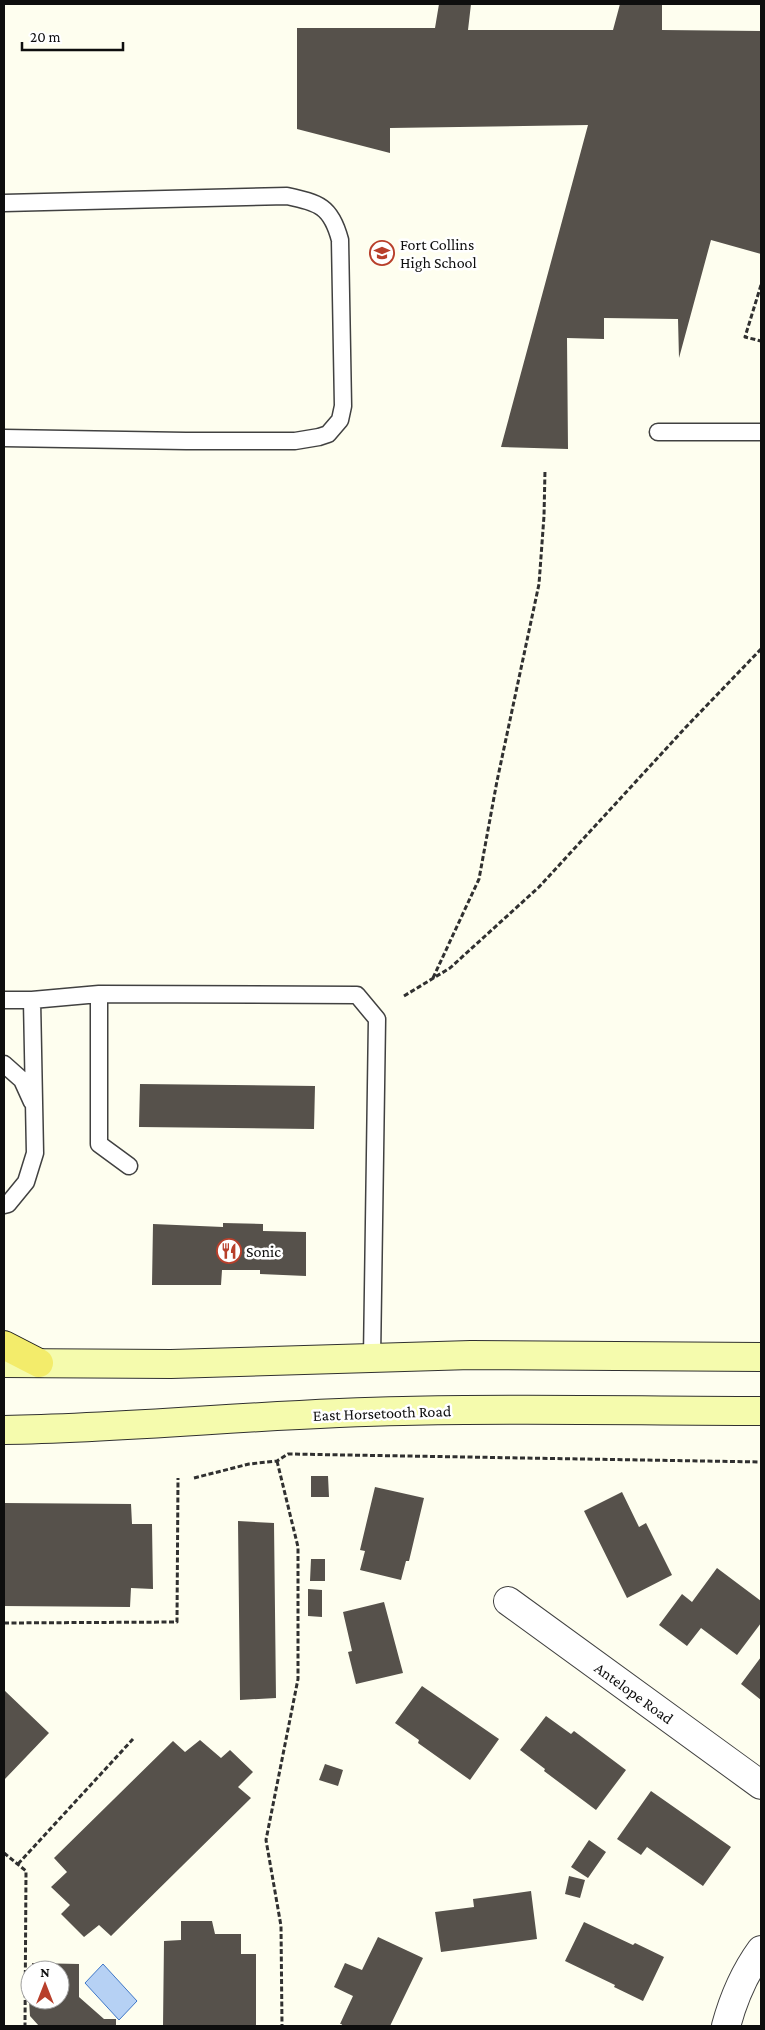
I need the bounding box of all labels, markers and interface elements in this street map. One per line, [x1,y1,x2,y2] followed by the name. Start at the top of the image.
[22,20,124,52] scale bar
[30,29,61,45] text: 20 m
[400,236,477,272] place label: Fort Collins High School
[369,240,395,266] school or university icon: Fort Collins High School
[216,1238,242,1264] restaurant icon: Sonic
[246,1243,281,1260] place label: Sonic
[313,1402,452,1424] street label: East Horsetooth Road
[591,1659,677,1728] street label: Antelope Road
[20,1960,70,2010] north arrow
[40,1964,50,1980] text: N

